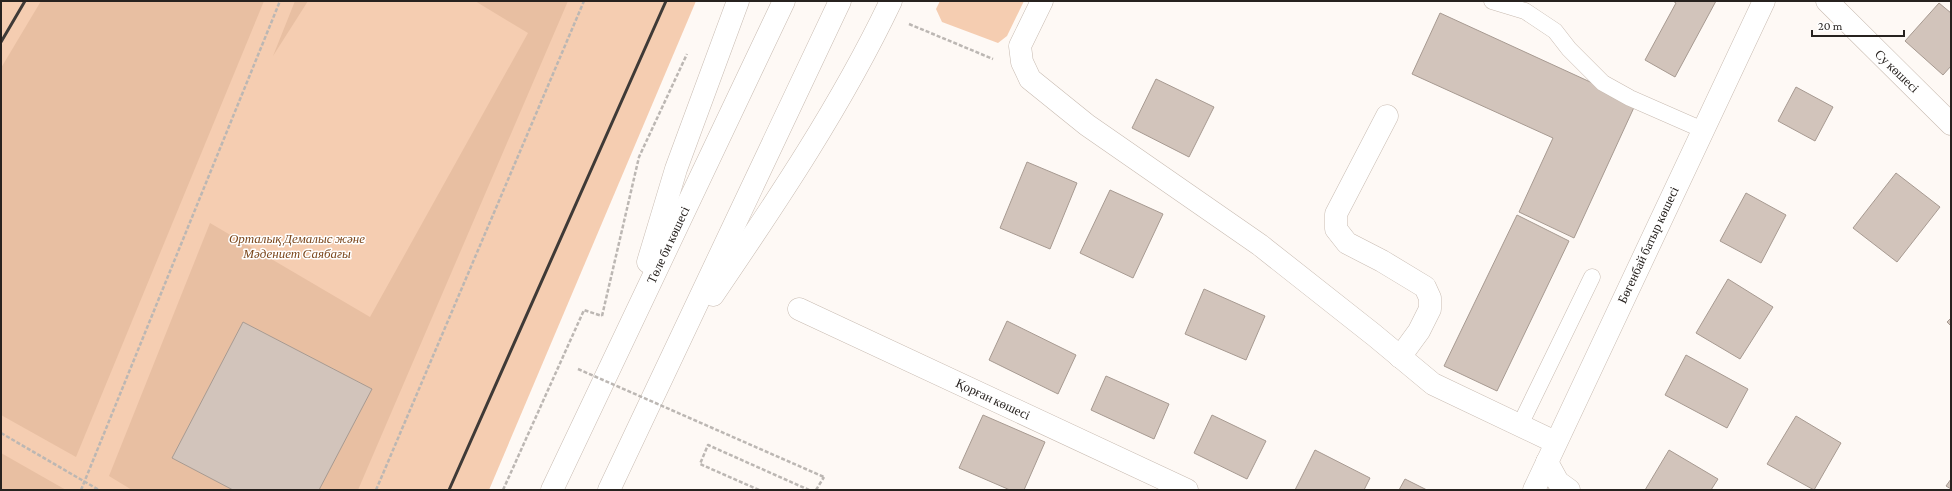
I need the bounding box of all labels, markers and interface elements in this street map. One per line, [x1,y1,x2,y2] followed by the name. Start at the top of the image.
[1812,12,1904,38] scale bar
[1818,19,1843,33] text: 20 m
[1872,46,1922,96] street label: Су көшесі
[1614,184,1682,306] street label: Бөгенбай батыр көшесі
[644,204,693,286] street label: Төле би көшесі
[229,231,365,261] park label: Орталық Демалыс және Мәдениет Саябағы
[953,375,1033,423] street label: Қорған көшесі

